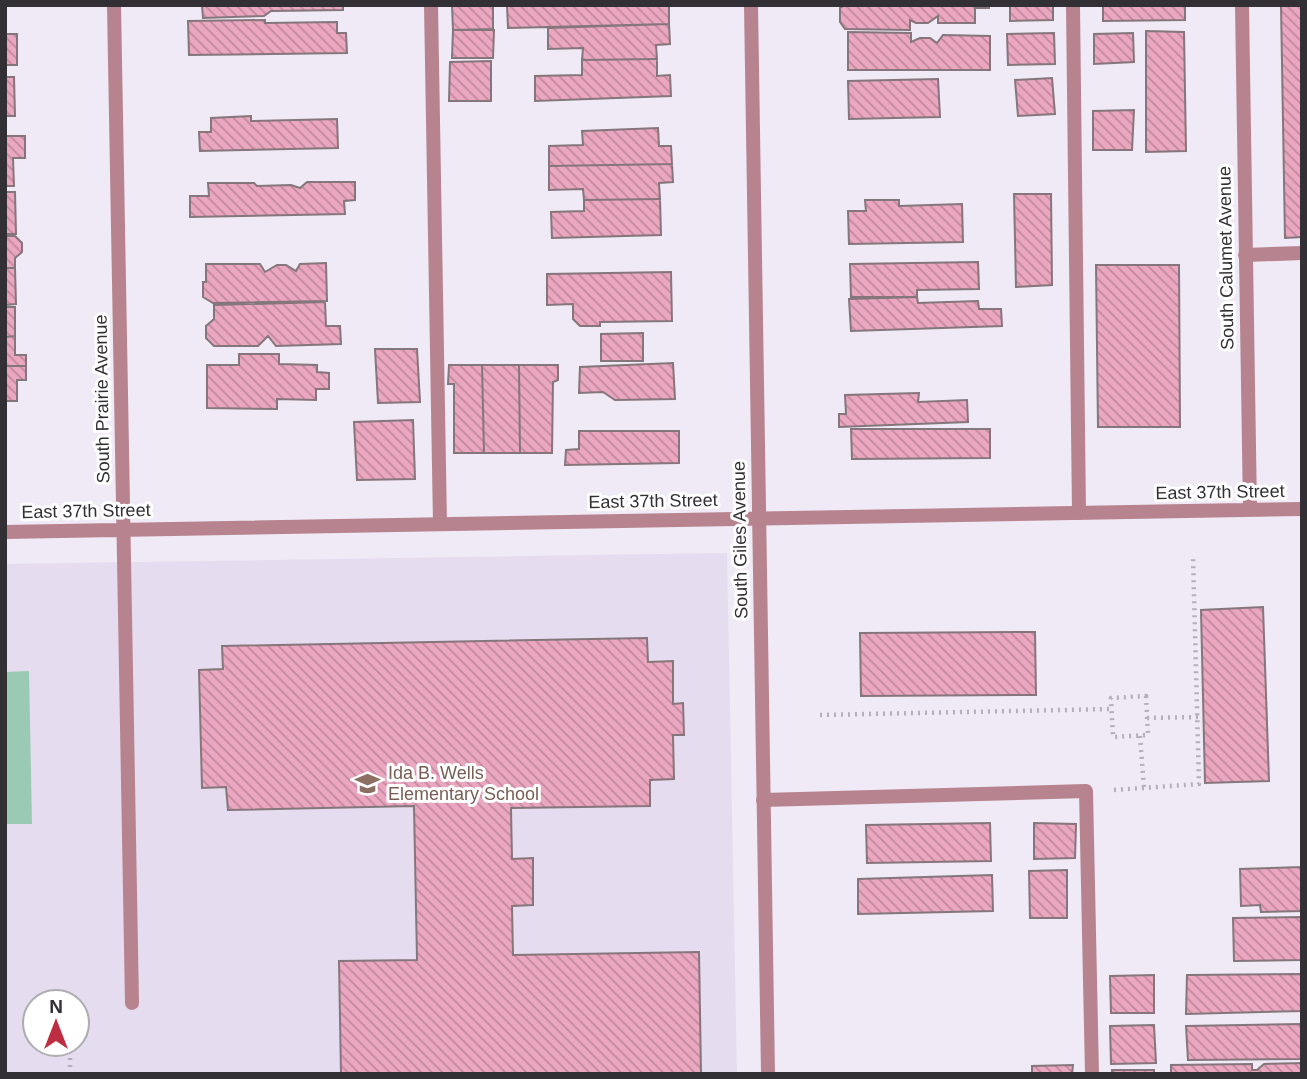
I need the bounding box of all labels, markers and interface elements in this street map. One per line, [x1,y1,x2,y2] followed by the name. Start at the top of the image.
[1214,166,1238,350] street label: South Calumet Avenue
[91,314,113,484] street label: South Prairie Avenue
[729,461,751,619] street label: South Giles Avenue
[1155,481,1285,503] street label: East 37th Street
[588,490,718,512] street label: East 37th Street
[21,500,151,522] street label: East 37th Street
[388,763,539,804] place label: Ida B. Wells Elementary School
[354,769,382,797] school or university icon: Ida B. Wells Elementary School
[21,988,91,1058] north arrow
[49,996,63,1017] text: N

